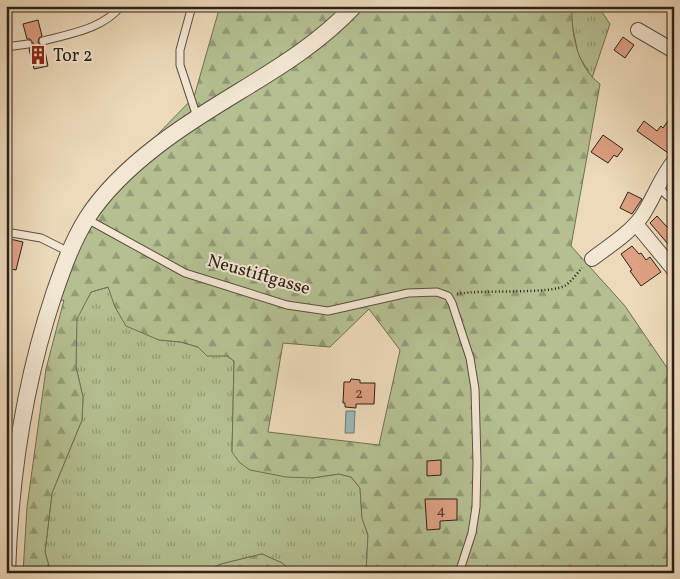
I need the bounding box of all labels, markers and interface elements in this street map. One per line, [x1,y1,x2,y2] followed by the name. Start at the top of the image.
[27,44,49,66] building icon: Tor 2
[53,44,93,69] place label: Tor 2
[204,249,313,302] street label: Neustiftgasse
[355,384,363,405] house number: 2
[437,501,446,522] house number: 4

